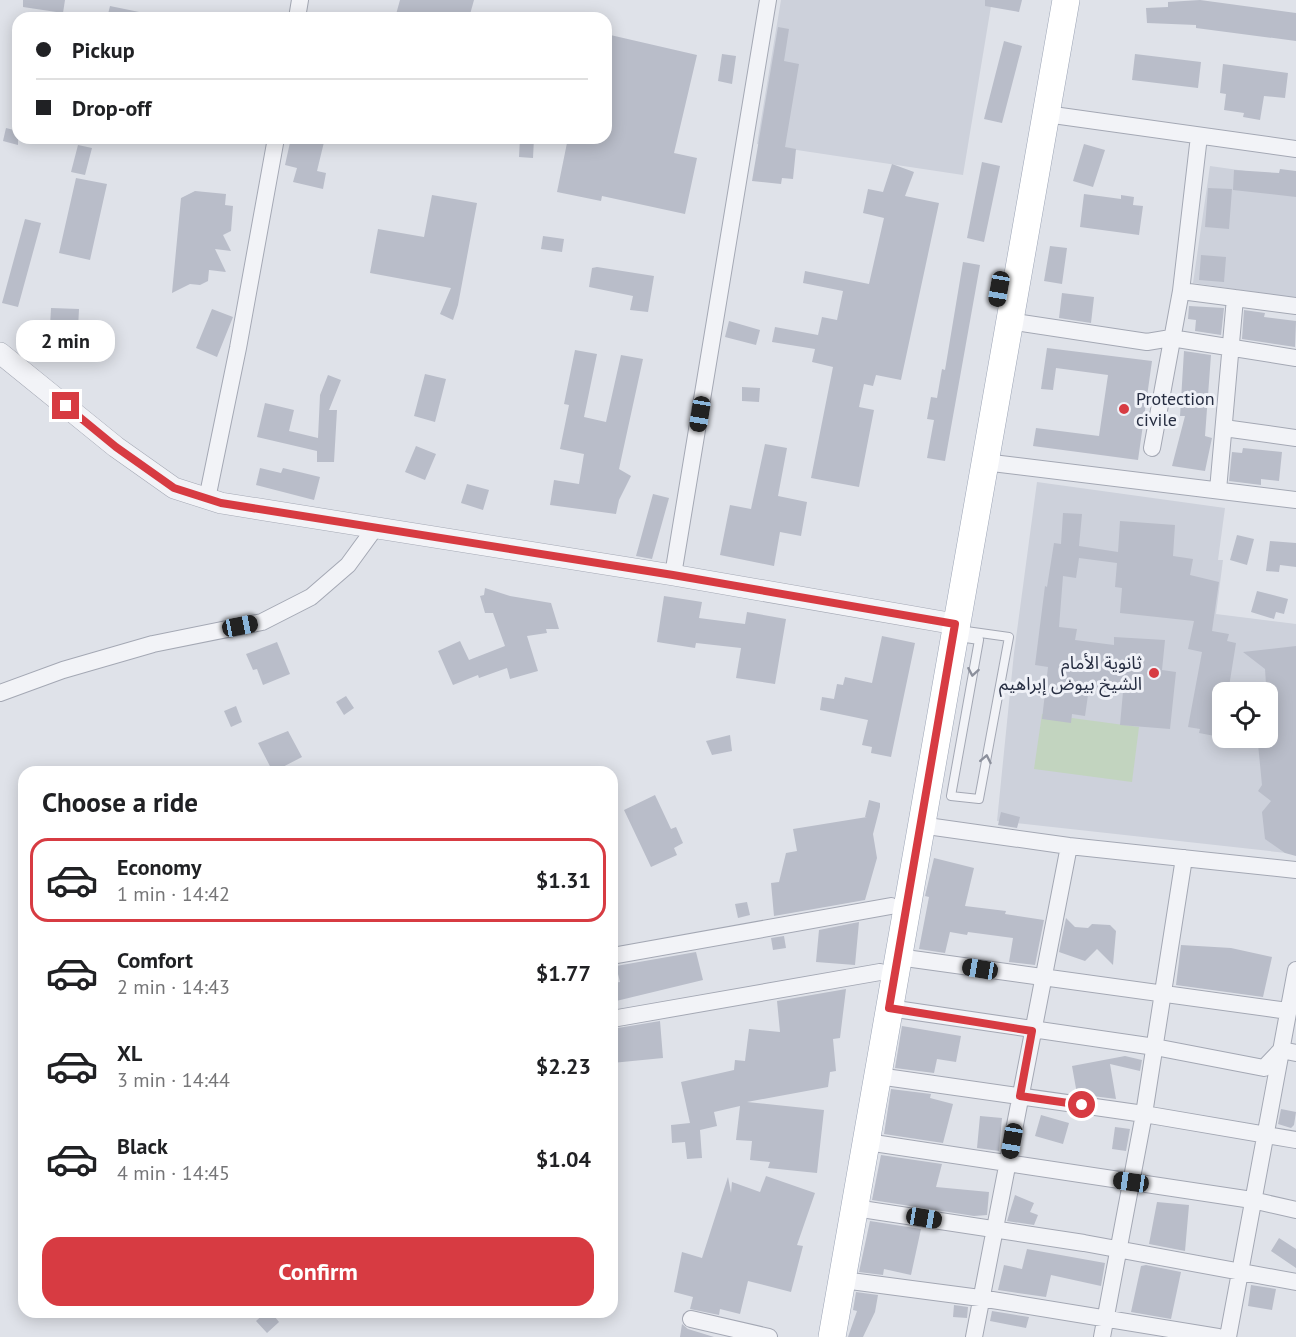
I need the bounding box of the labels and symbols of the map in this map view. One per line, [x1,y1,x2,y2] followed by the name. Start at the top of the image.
[987,270,1011,308] car
[16,319,116,361] callout: 2 min
[1136,387,1215,431] place label: Protection civile
[52,392,79,419] route end
[688,395,712,433] car
[1117,402,1131,416] marker: Protection civile
[221,614,259,638] car
[999,651,1142,697] place label: ثانوية الأمام الشيخ بيوض إبراهيم
[967,666,980,676] one-way arrow
[1147,666,1161,680] marker: ثانوية الأمام الشيخ بيوض إبراهيم
[979,755,992,765] one-way arrow
[961,957,999,981] car
[1068,1091,1095,1118] route start
[1000,1122,1024,1160] car
[1112,1171,1150,1193] car
[905,1206,943,1230] car

